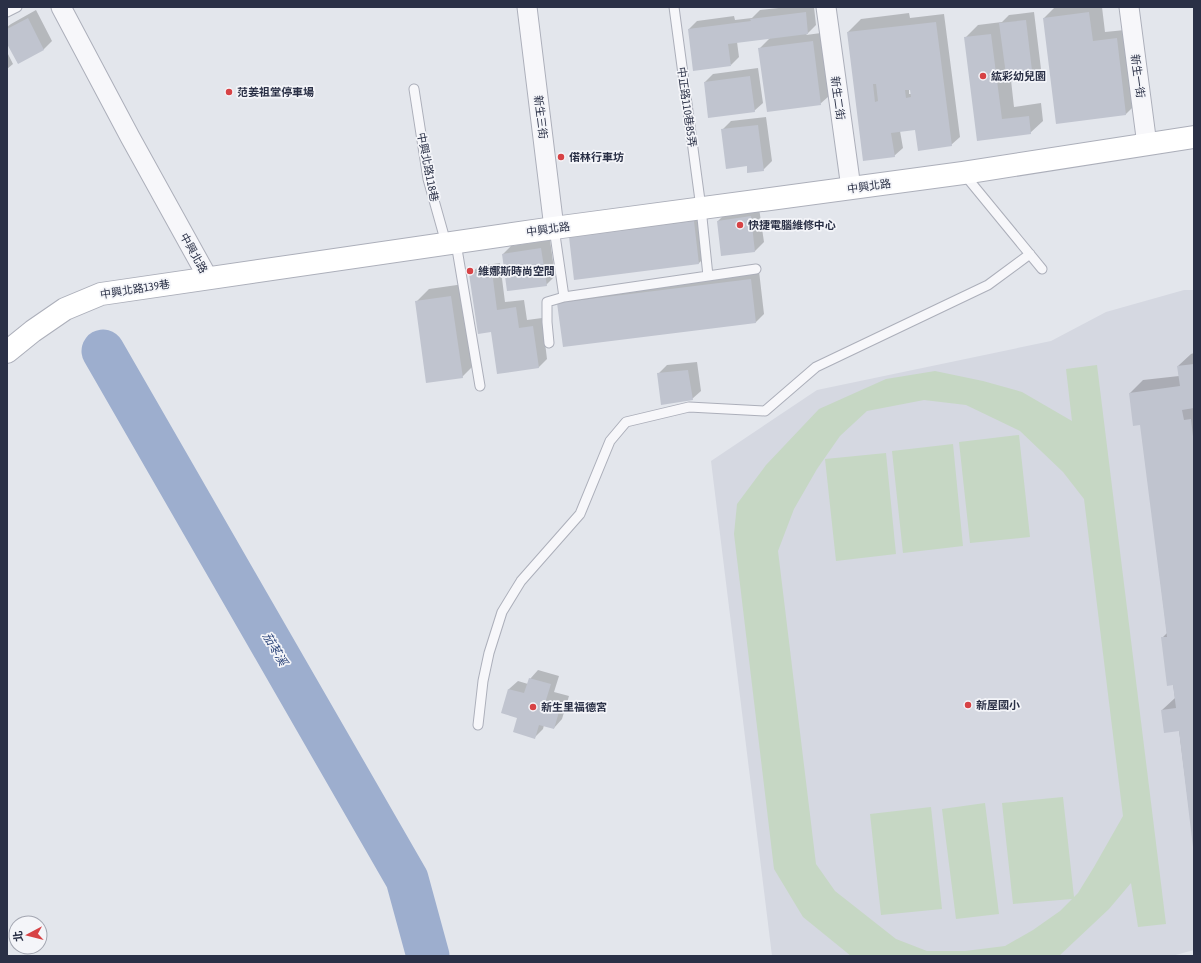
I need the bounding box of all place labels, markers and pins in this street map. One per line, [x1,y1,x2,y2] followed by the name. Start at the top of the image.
[991,70,1046,82] place label: 紘彩幼兒園
[978,71,988,81] marker: 紘彩幼兒園
[237,86,314,98] place label: 范姜祖堂停車場
[224,87,234,97] marker: 范姜祖堂停車場
[569,151,624,163] place label: 偌林行車坊
[556,152,566,162] marker: 偌林行車坊
[748,219,836,231] place label: 快捷電腦維修中心
[735,220,745,230] marker: 快捷電腦維修中心
[478,265,555,277] place label: 維娜斯時尚空間
[465,266,475,276] marker: 維娜斯時尚空間
[976,699,1020,711] place label: 新屋國小
[963,700,973,710] marker: 新屋國小
[541,701,607,713] place label: 新生里福德宮
[528,702,538,712] marker: 新生里福德宮

